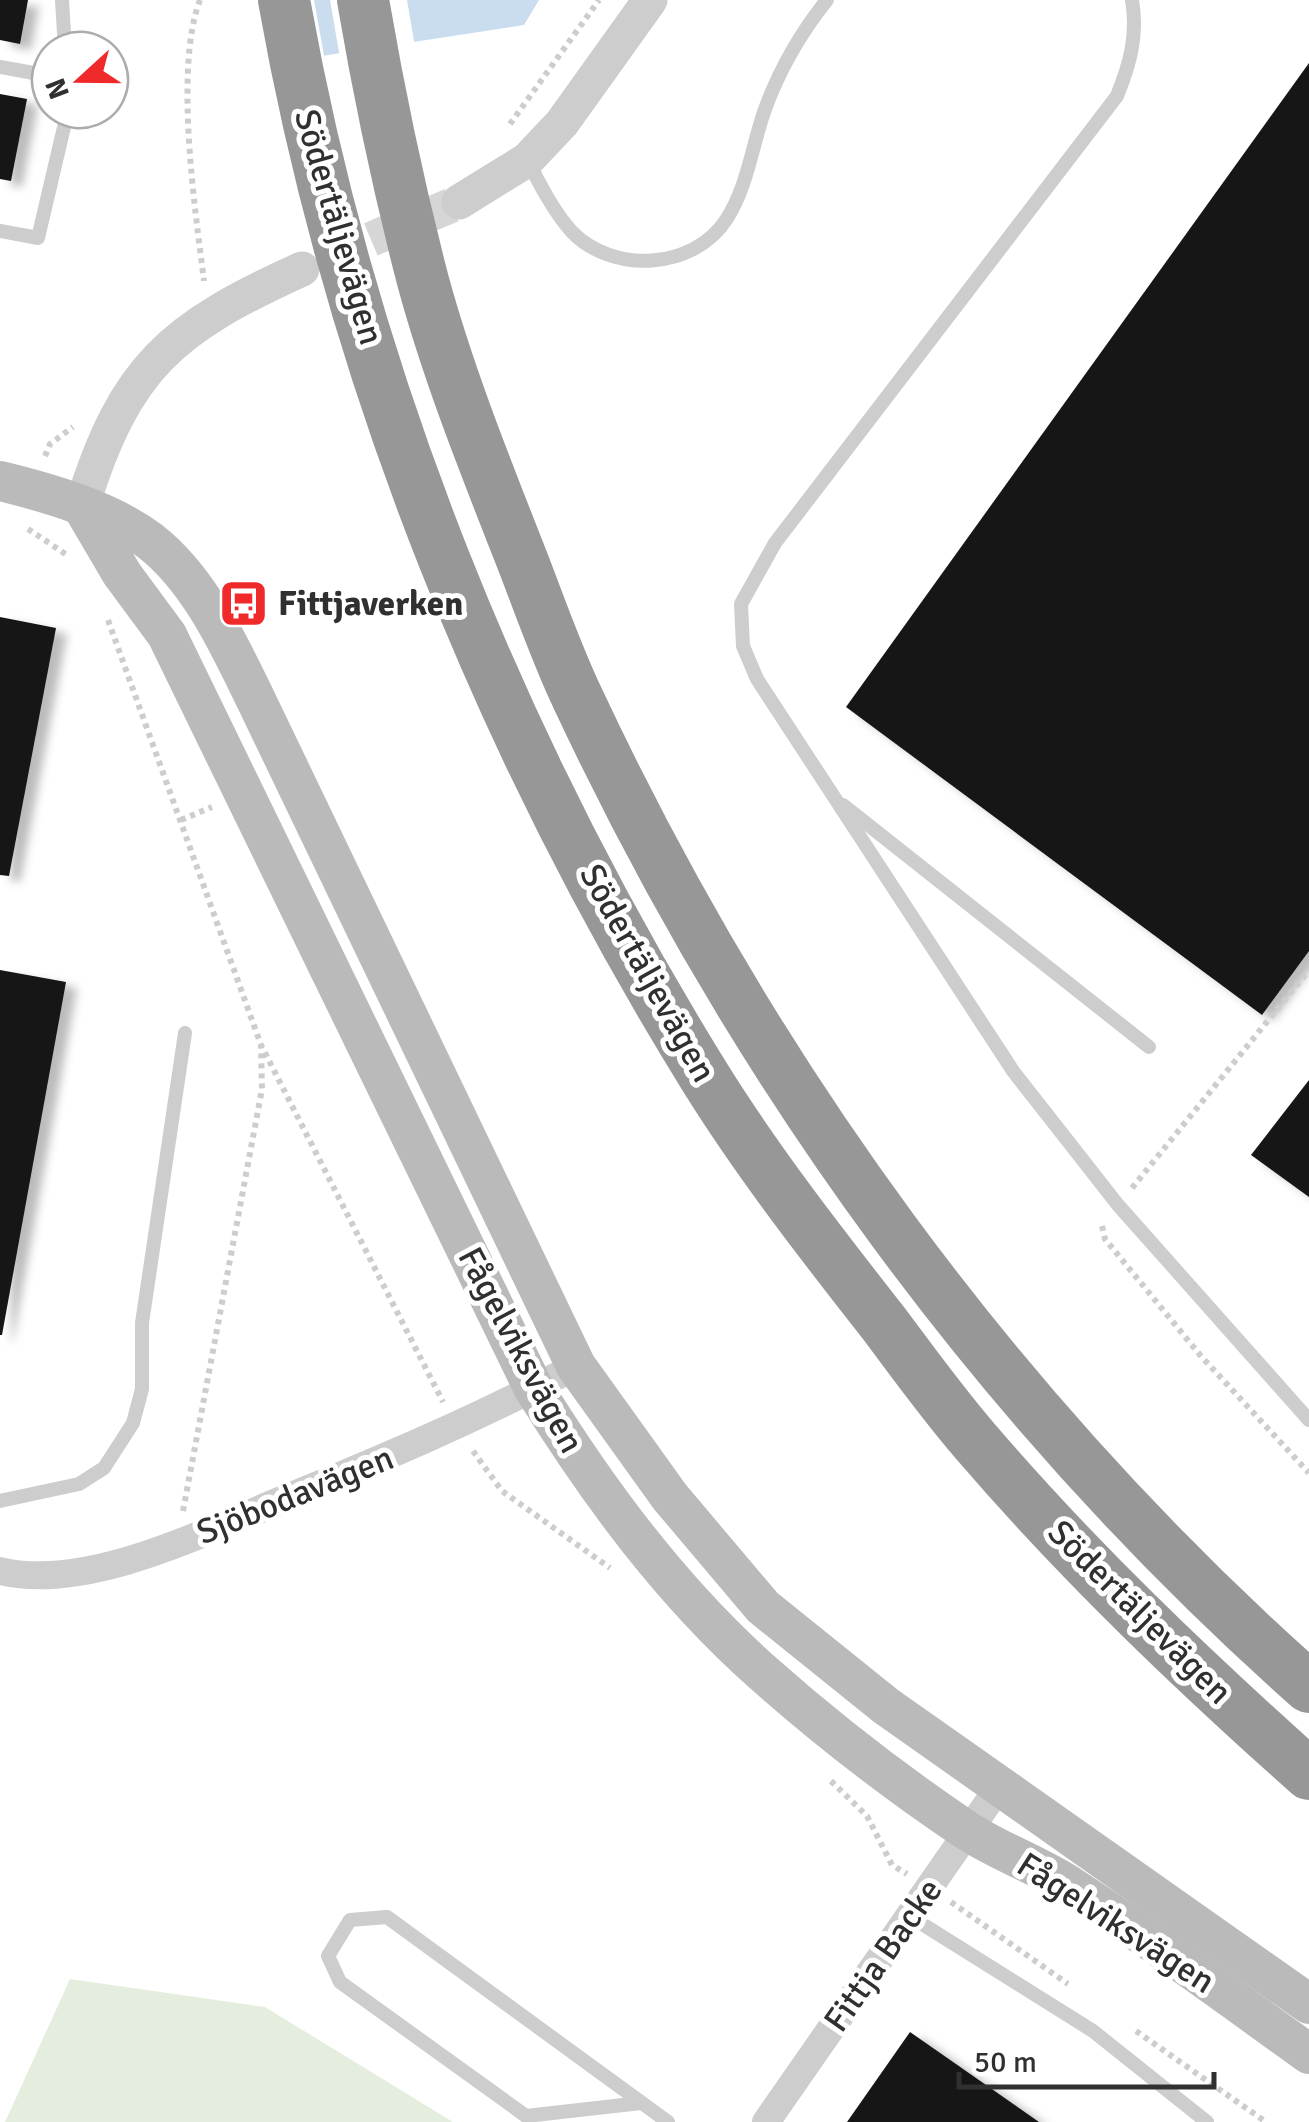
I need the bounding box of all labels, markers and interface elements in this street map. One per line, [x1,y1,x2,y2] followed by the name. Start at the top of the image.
[30,30,130,130] north arrow
[38,73,77,104] text: N
[285,104,393,350] street label: Södertäljevägen
[217,577,269,629] bus stop icon: Fittjaverken
[278,582,463,625] place label: Fittjaverken
[570,856,726,1090] street label: Södertäljevägen
[449,1240,593,1460] street label: Fågelviksvägen
[190,1436,400,1554] street label: Sjöbodavägen
[1039,1511,1241,1713] street label: Södertäljevägen
[1009,1843,1223,2003] street label: Fågelviksvägen
[815,1870,951,2040] street label: Fittja Backe
[959,2027,1214,2089] scale bar
[974,2044,1037,2081] text: 50 m

